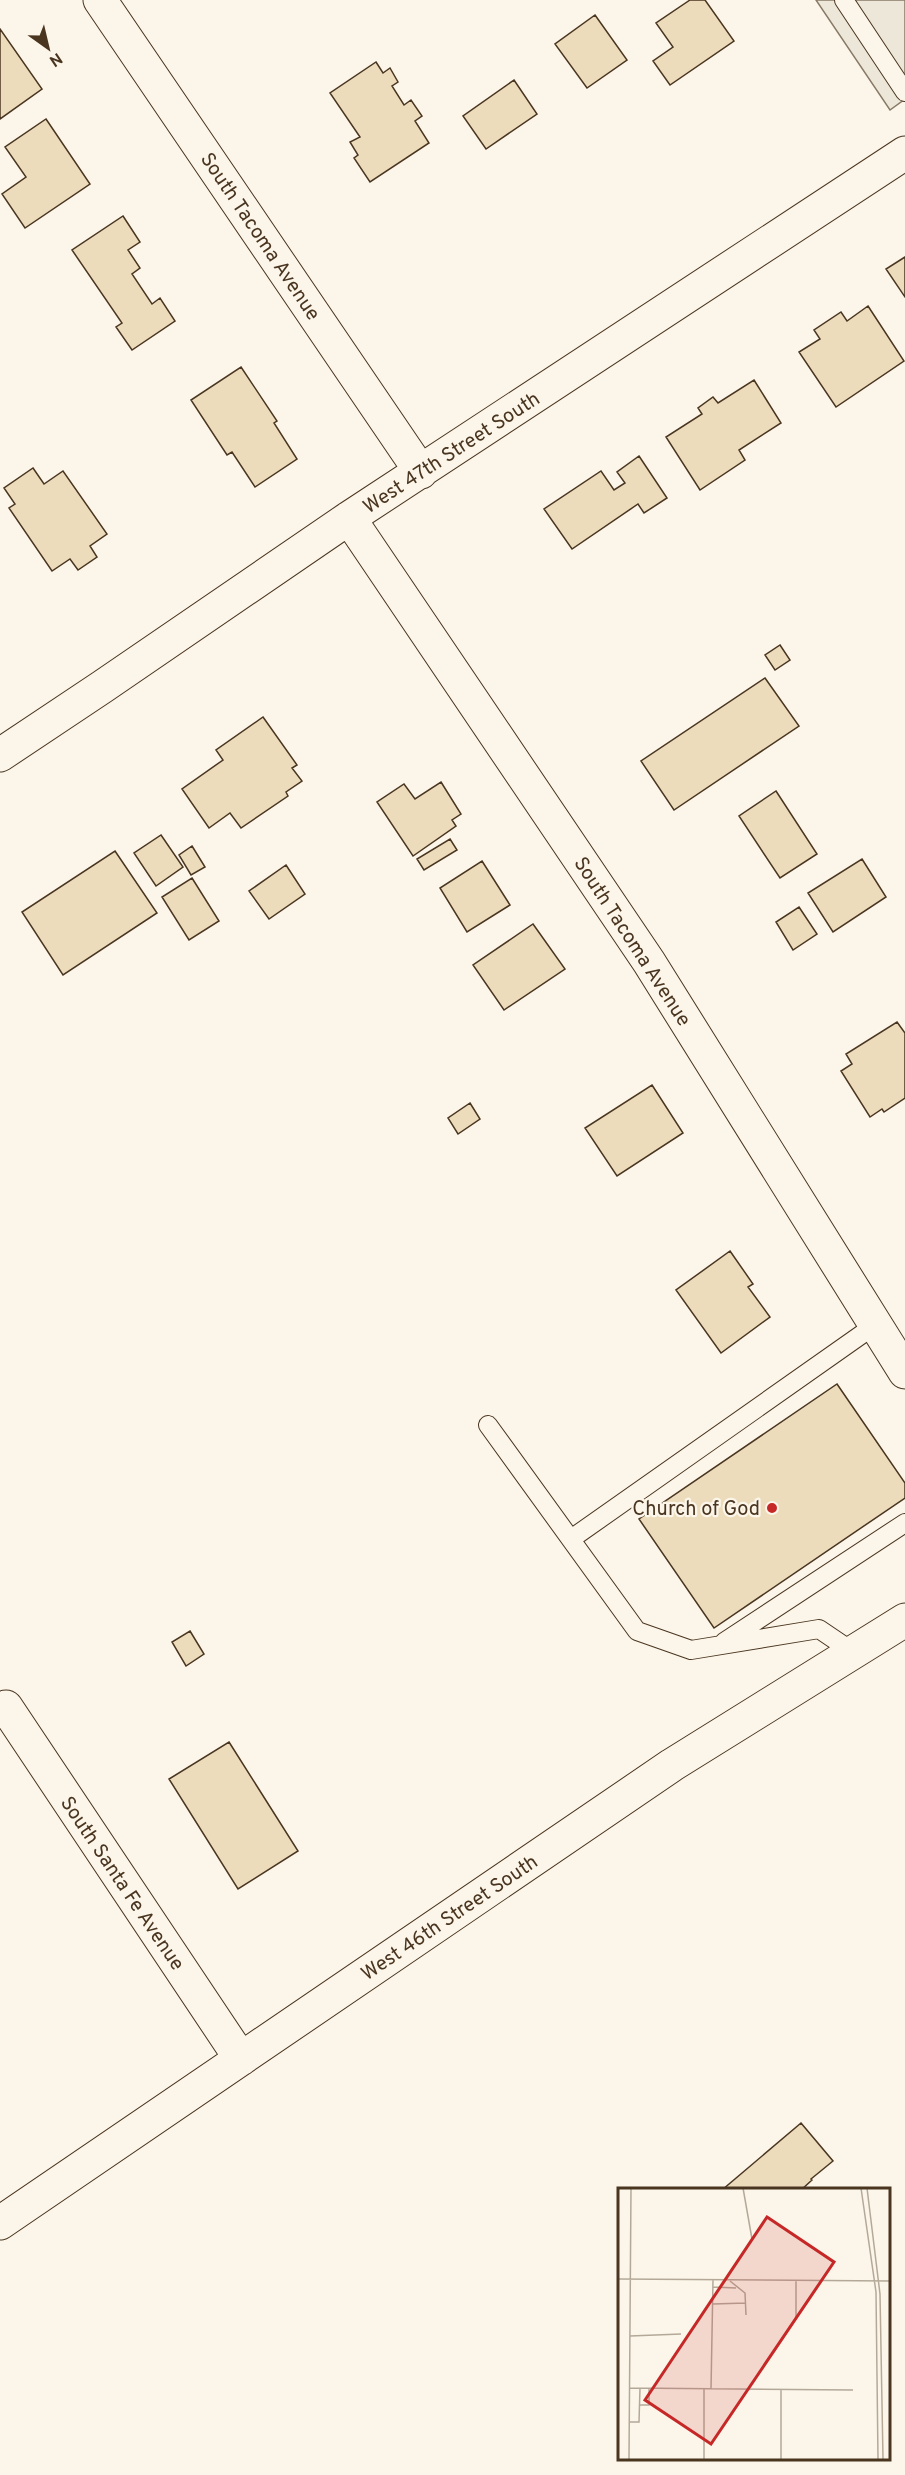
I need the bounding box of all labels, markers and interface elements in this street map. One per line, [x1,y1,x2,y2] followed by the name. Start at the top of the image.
[18,18,78,78] north arrow
[45,47,66,70] text: N
[193,148,325,326] street label: South Tacoma Avenue
[359,387,545,521] street label: West 47th Street South
[567,852,696,1032] street label: South Tacoma Avenue
[632,1497,760,1523] place label: Church of God
[765,1501,779,1515] marker: Church of God
[53,1792,189,1976] street label: South Santa Fe Avenue
[357,1850,544,1988] street label: West 46th Street South
[618,2188,890,2460] inset map

